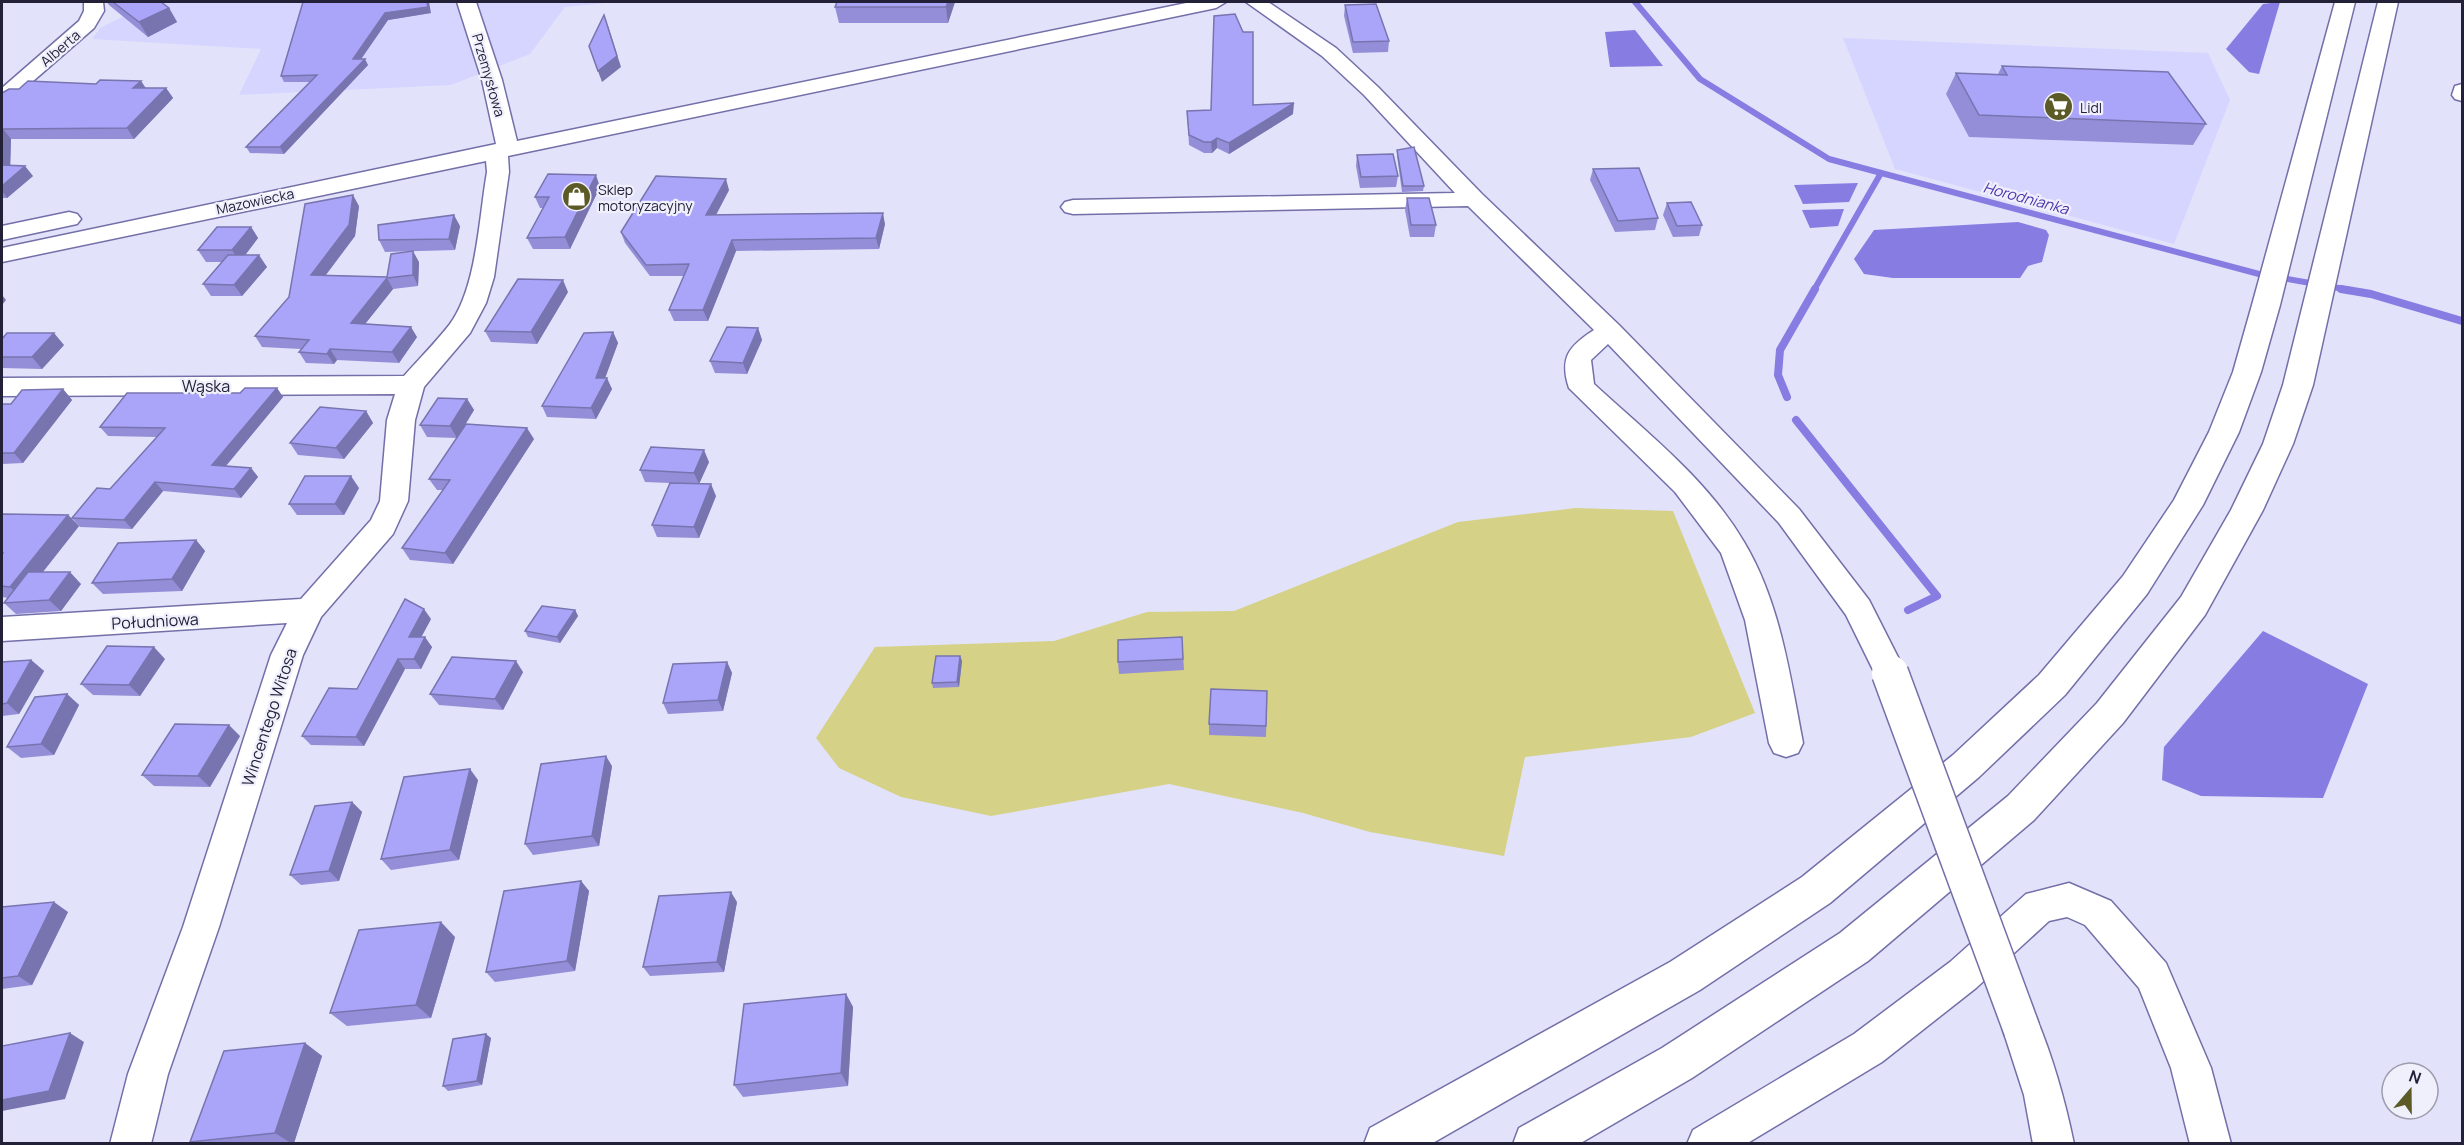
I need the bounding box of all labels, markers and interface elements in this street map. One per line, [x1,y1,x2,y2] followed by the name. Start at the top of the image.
[36,25,84,71] street label: Alberta
[468,31,510,119] street label: Przemysłowa
[2043,91,2075,123] supermarket icon: Lidl
[2080,98,2102,117] place label: Lidl
[1981,177,2072,220] water label: Horodnianka
[598,180,693,215] place label: Sklep motoryzacyjny
[561,181,593,213] shop icon: Sklep motoryzacyjny
[214,183,296,219] street label: Mazowiecka
[182,375,230,397] street label: Wąska
[111,608,199,634] street label: Południowa
[236,645,302,789] street label: Wincentego Witosa
[2380,1061,2440,1121] north arrow
[2406,1065,2424,1089] text: N

